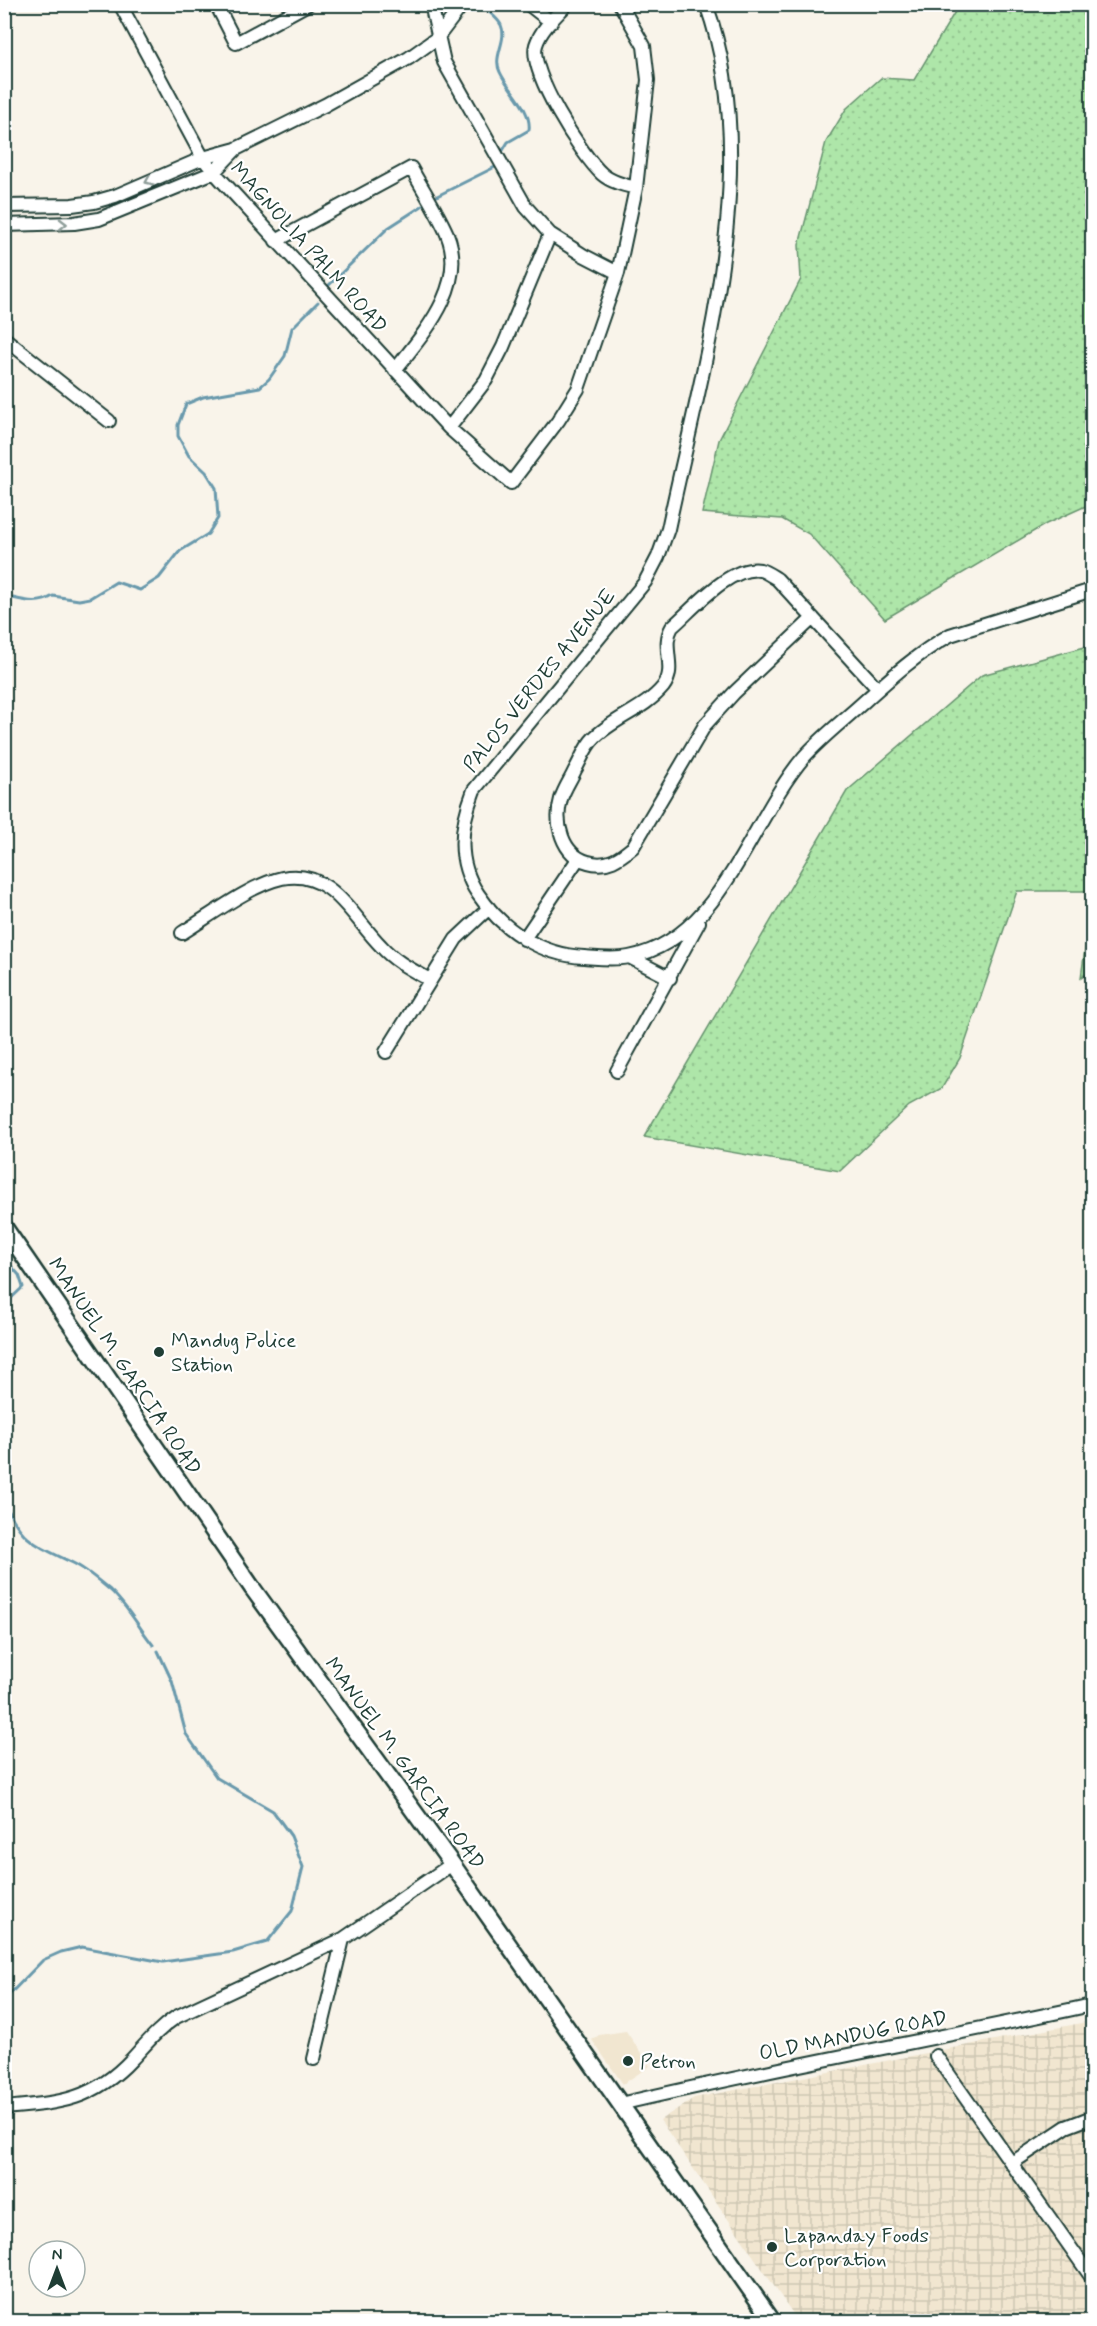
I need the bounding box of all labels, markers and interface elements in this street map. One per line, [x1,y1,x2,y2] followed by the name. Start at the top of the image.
[223,155,393,340] street label: MAGNOLIA PALM ROAD
[145,174,156,186] one-way arrow
[58,217,67,230] one-way arrow
[457,583,623,778] street label: PALOS VERDES AVENUE
[41,1252,207,1481] street label: MANUEL M. GARCIA ROAD
[171,1327,296,1379] place label: Mandug Police Station
[152,1345,166,1359] marker: Mandug Police Station
[317,1652,491,1876] street label: MANUEL M. GARCIA ROAD
[757,2004,950,2068] street label: OLD MANDUG ROAD
[640,2048,696,2076] place label: Petron
[621,2054,635,2068] marker: Petron
[784,2222,929,2274] place label: Lapanday Foods Corporation
[27,2239,87,2299] north arrow
[765,2240,779,2254] marker: Lapanday Foods Corporation
[52,2245,62,2266] text: N

